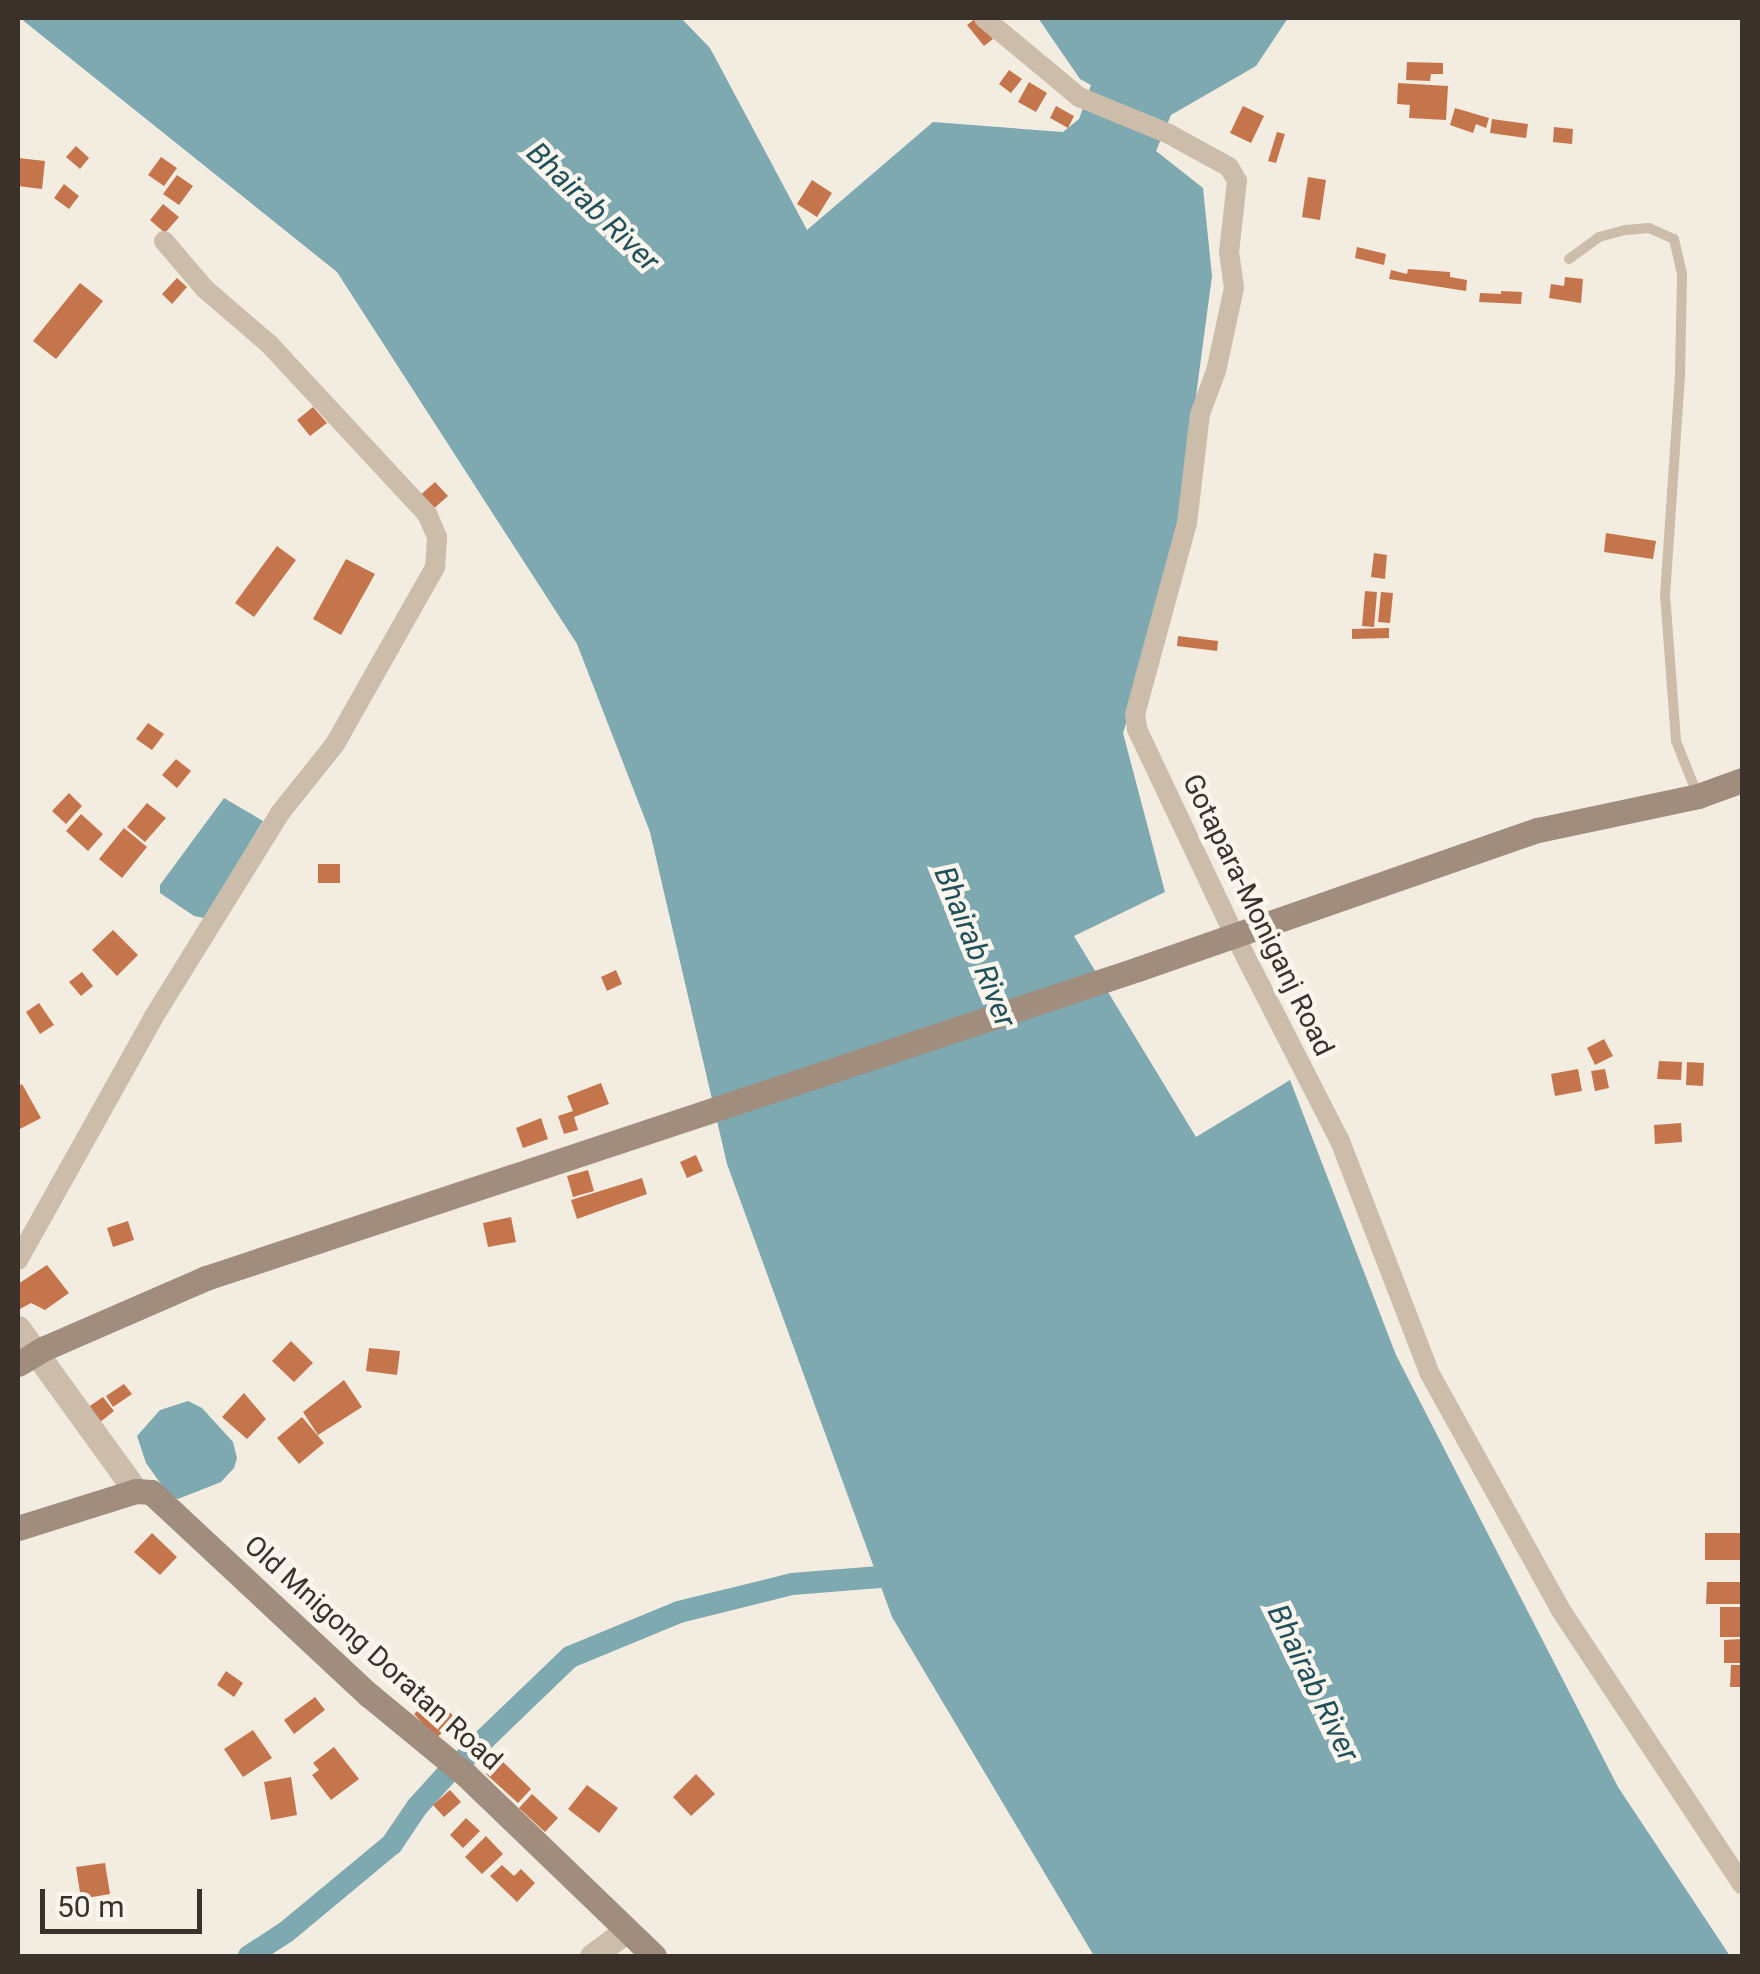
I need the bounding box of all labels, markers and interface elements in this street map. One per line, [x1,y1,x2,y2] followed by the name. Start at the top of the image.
[519,135,667,279] water label: Bhairab River
[1175,769,1341,1061] street label: Gotapara-Moniganj Road
[926,861,1024,1033] water label: Bhairab River
[237,1528,509,1778] street label: Old Mnigong Doratan Road
[1260,1599,1366,1767] water label: Bhairab River
[45,1869,208,1931] scale bar
[57,1889,124,1924] text: 50 m

